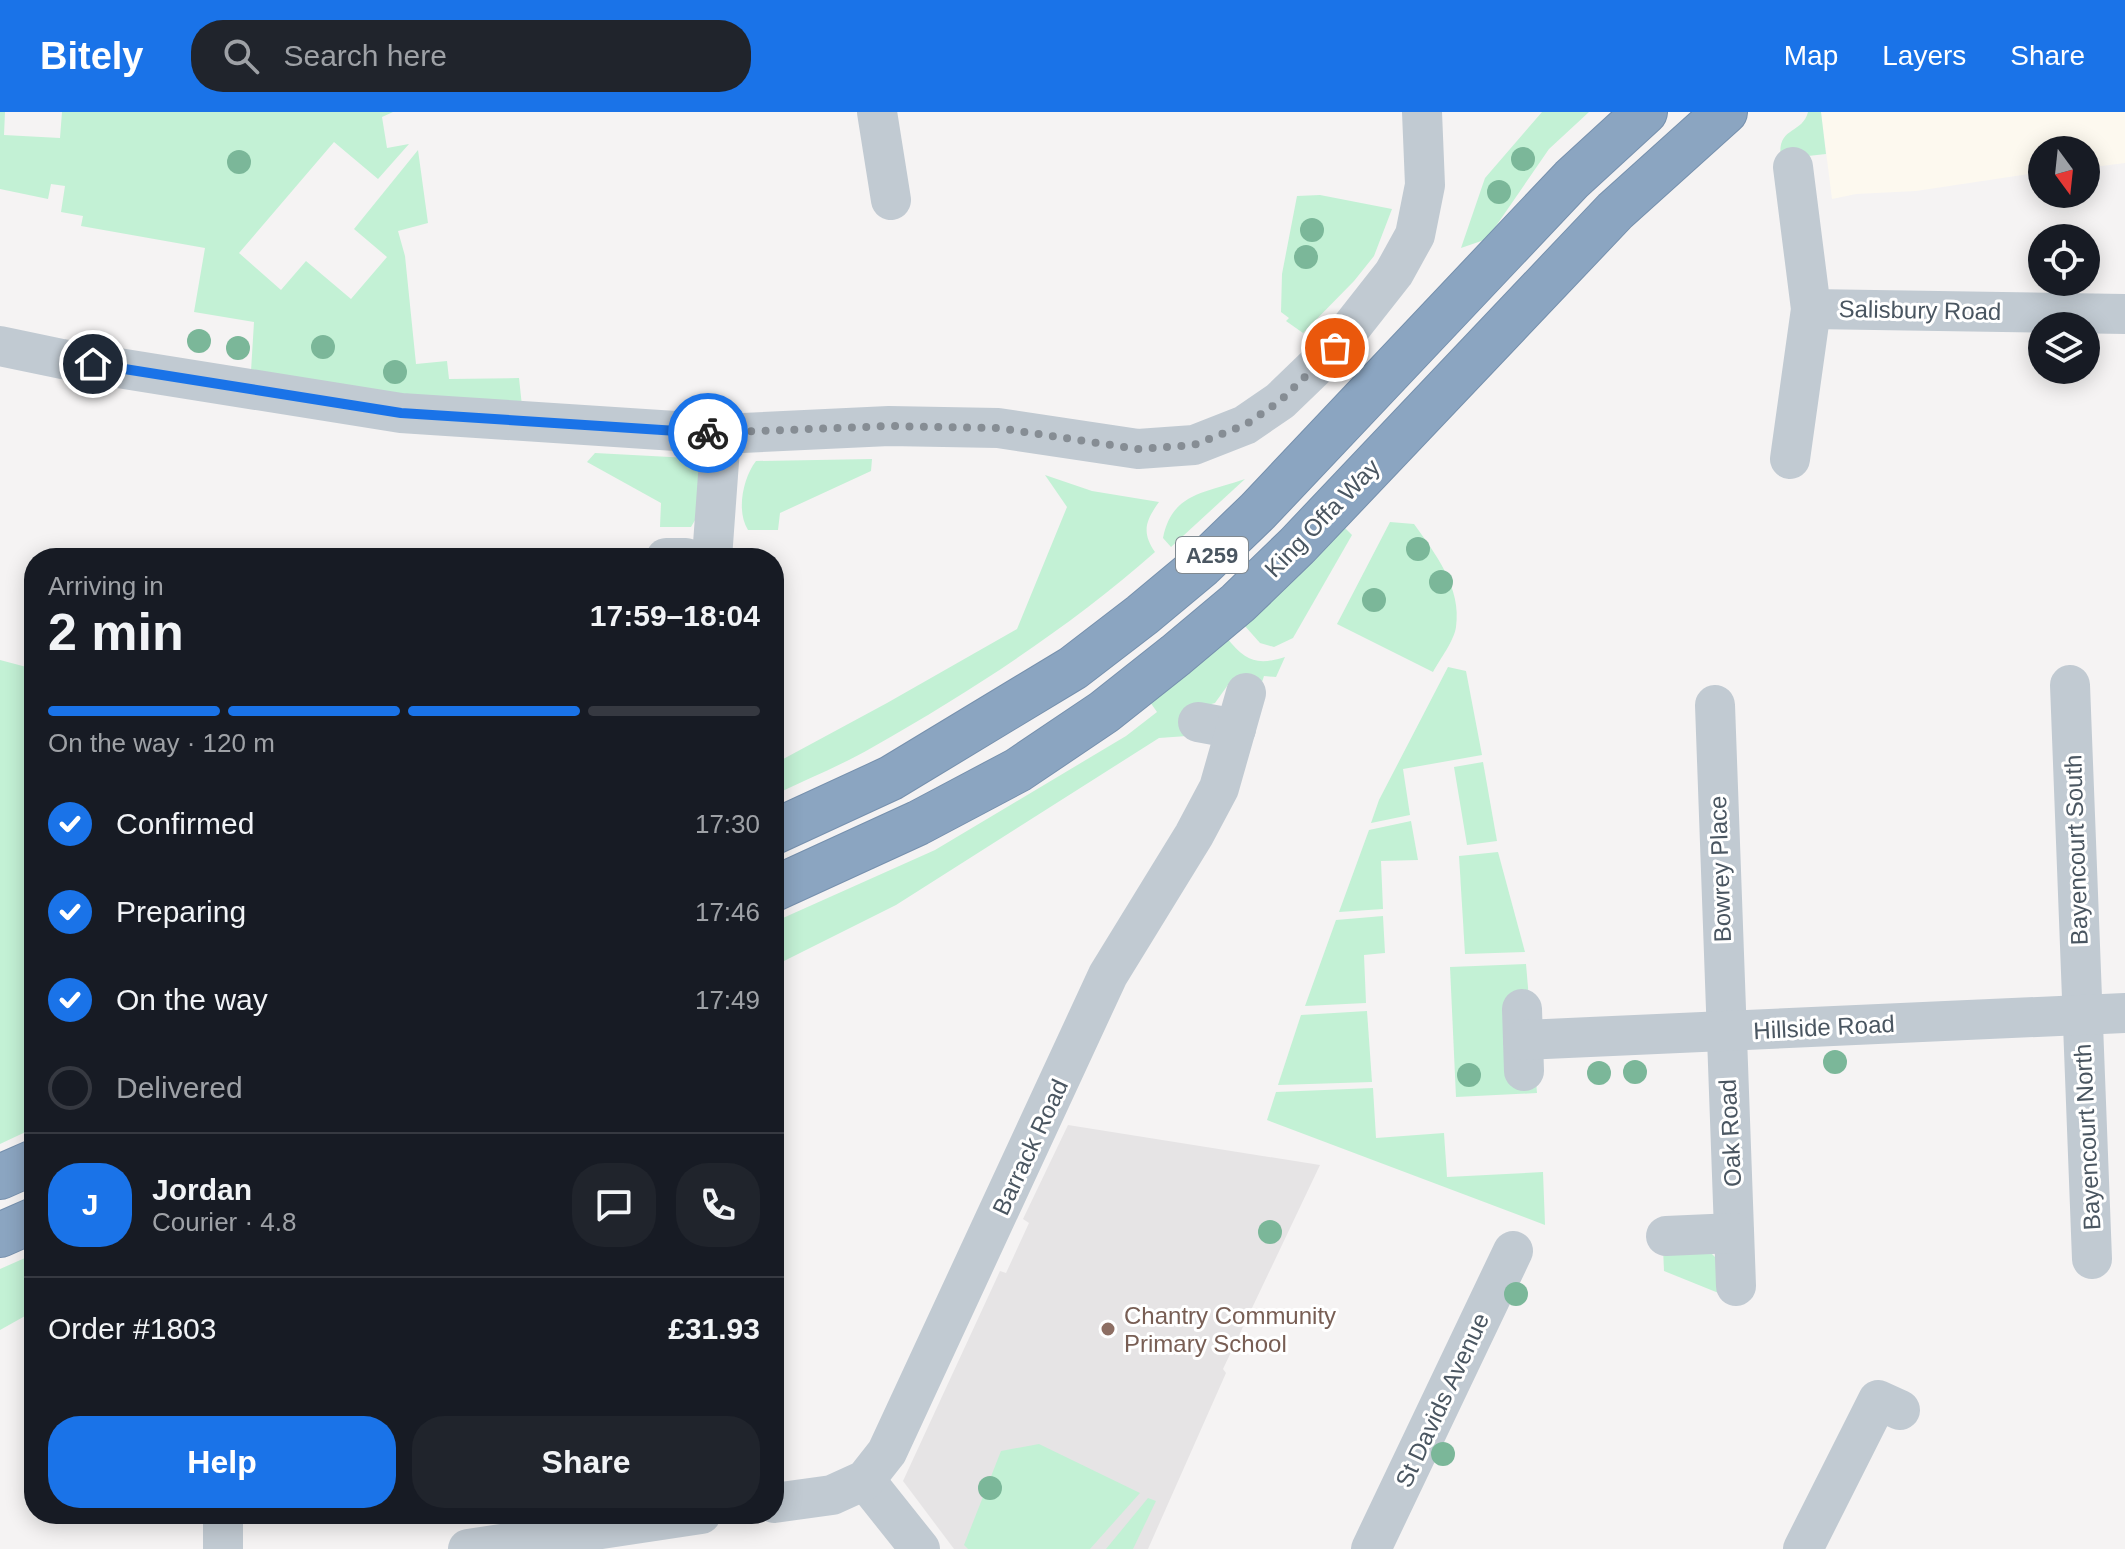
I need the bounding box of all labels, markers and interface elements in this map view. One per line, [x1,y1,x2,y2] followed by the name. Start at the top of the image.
[191,20,751,92] search box
[219,34,263,78] icon: search
[40,35,143,77] text: Bitely
[283,39,447,72] text: Search here
[1784,40,1838,71] text: Map
[1882,40,1966,71] text: Layers
[2010,40,2085,71] text: Share
[2028,136,2100,208] north arrow
[2028,136,2100,384] map controls
[2028,224,2100,296] button: locate
[1838,295,2002,325] street label: Salisbury Road
[2028,312,2100,384] button: layers
[1301,314,1369,382] pin
[1313,326,1357,370] icon: bag
[59,330,127,398] pin
[71,342,115,386] icon: home
[668,393,748,473] courier
[686,411,730,455] icon: bike
[1259,453,1385,583] street label: King Offa Way
[1176,537,1248,573] road number: A259
[48,571,164,601] text: Arriving in
[590,599,760,632] text: 17:59–18:04
[48,603,184,661] text: 2 min
[48,728,275,758] text: On the way · 120 m
[2059,754,2093,946] street label: Bayencourt South
[1704,795,1736,943] street label: Bowrey Place
[48,802,92,846] icon: check
[116,807,254,840] text: Confirmed
[695,809,760,839] text: 17:30
[48,890,92,934] icon: check
[116,895,246,928] text: Preparing
[695,897,760,927] text: 17:46
[48,978,92,1022] icon: check
[116,983,268,1016] text: On the way
[695,985,760,1015] text: 17:49
[1753,1010,1895,1044] street label: Hillside Road
[2069,1043,2105,1231] street label: Bayencourt North
[116,1071,243,1104] text: Delivered
[987,1075,1073,1219] street label: Barrack Road
[1714,1078,1746,1188] street label: Oak Road
[572,1163,656,1247] button: chat
[676,1163,760,1247] button: phone
[152,1173,252,1206] text: Jordan
[82,1188,98,1221] text: J
[152,1207,297,1237] text: Courier · 4.8
[1124,1302,1336,1357] place label: Chantry Community Primary School
[1390,1309,1494,1491] street label: St Davids Avenue
[48,1312,216,1345] text: Order #1803
[668,1312,760,1345] text: £31.93
[1099,1320,1117,1338] marker: Chantry Community Primary School
[48,1416,396,1508] button: Help
[412,1416,760,1508] button: Share

